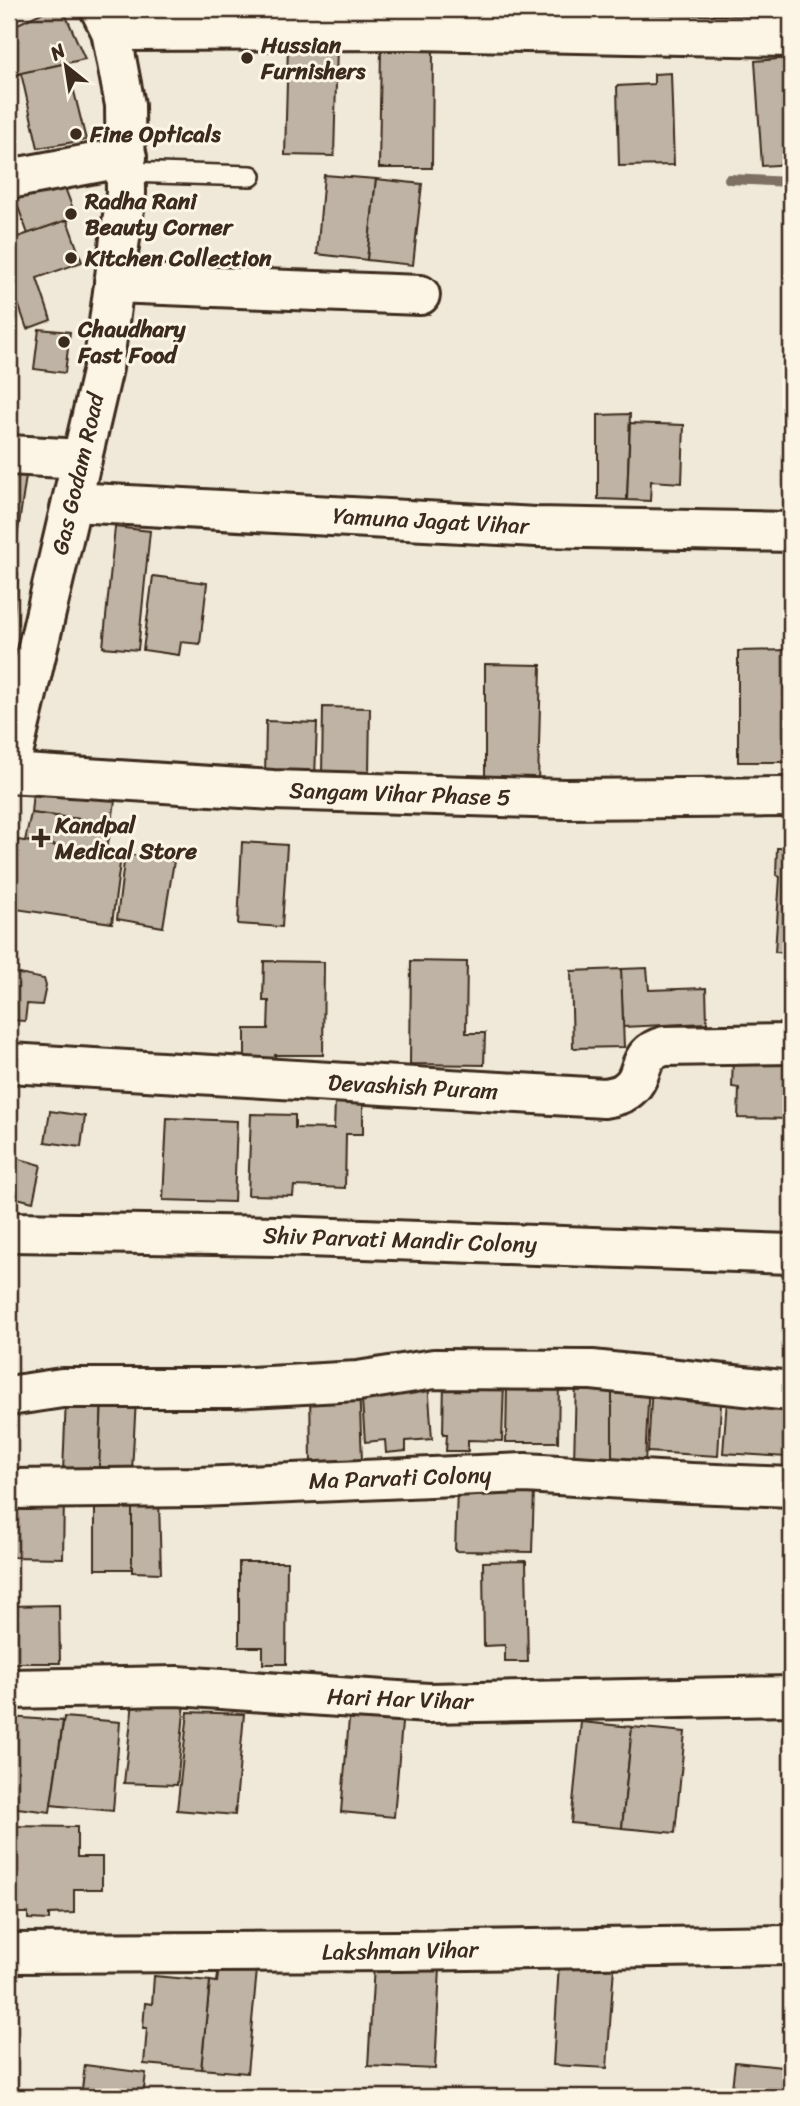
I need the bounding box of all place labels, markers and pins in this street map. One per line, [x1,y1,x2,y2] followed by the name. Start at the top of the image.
[260,25,366,92] place label: Hussian Furnishers
[239,50,255,66] marker: Hussian Furnishers
[89,114,221,155] place label: Fine Opticals
[68,126,84,142] marker: Fine Opticals
[84,181,235,248] place label: Radha Rani Beauty Corner
[63,206,79,222] marker: Radha Rani Beauty Corner
[84,238,272,279] place label: Kitchen Collection
[63,250,79,266] marker: Kitchen Collection
[77,309,186,376] place label: Chaudhary Fast Food
[56,334,72,350] marker: Chaudhary Fast Food
[54,805,197,872] place label: Kandpal Medical Store
[33,830,49,846] marker: Kandpal Medical Store

